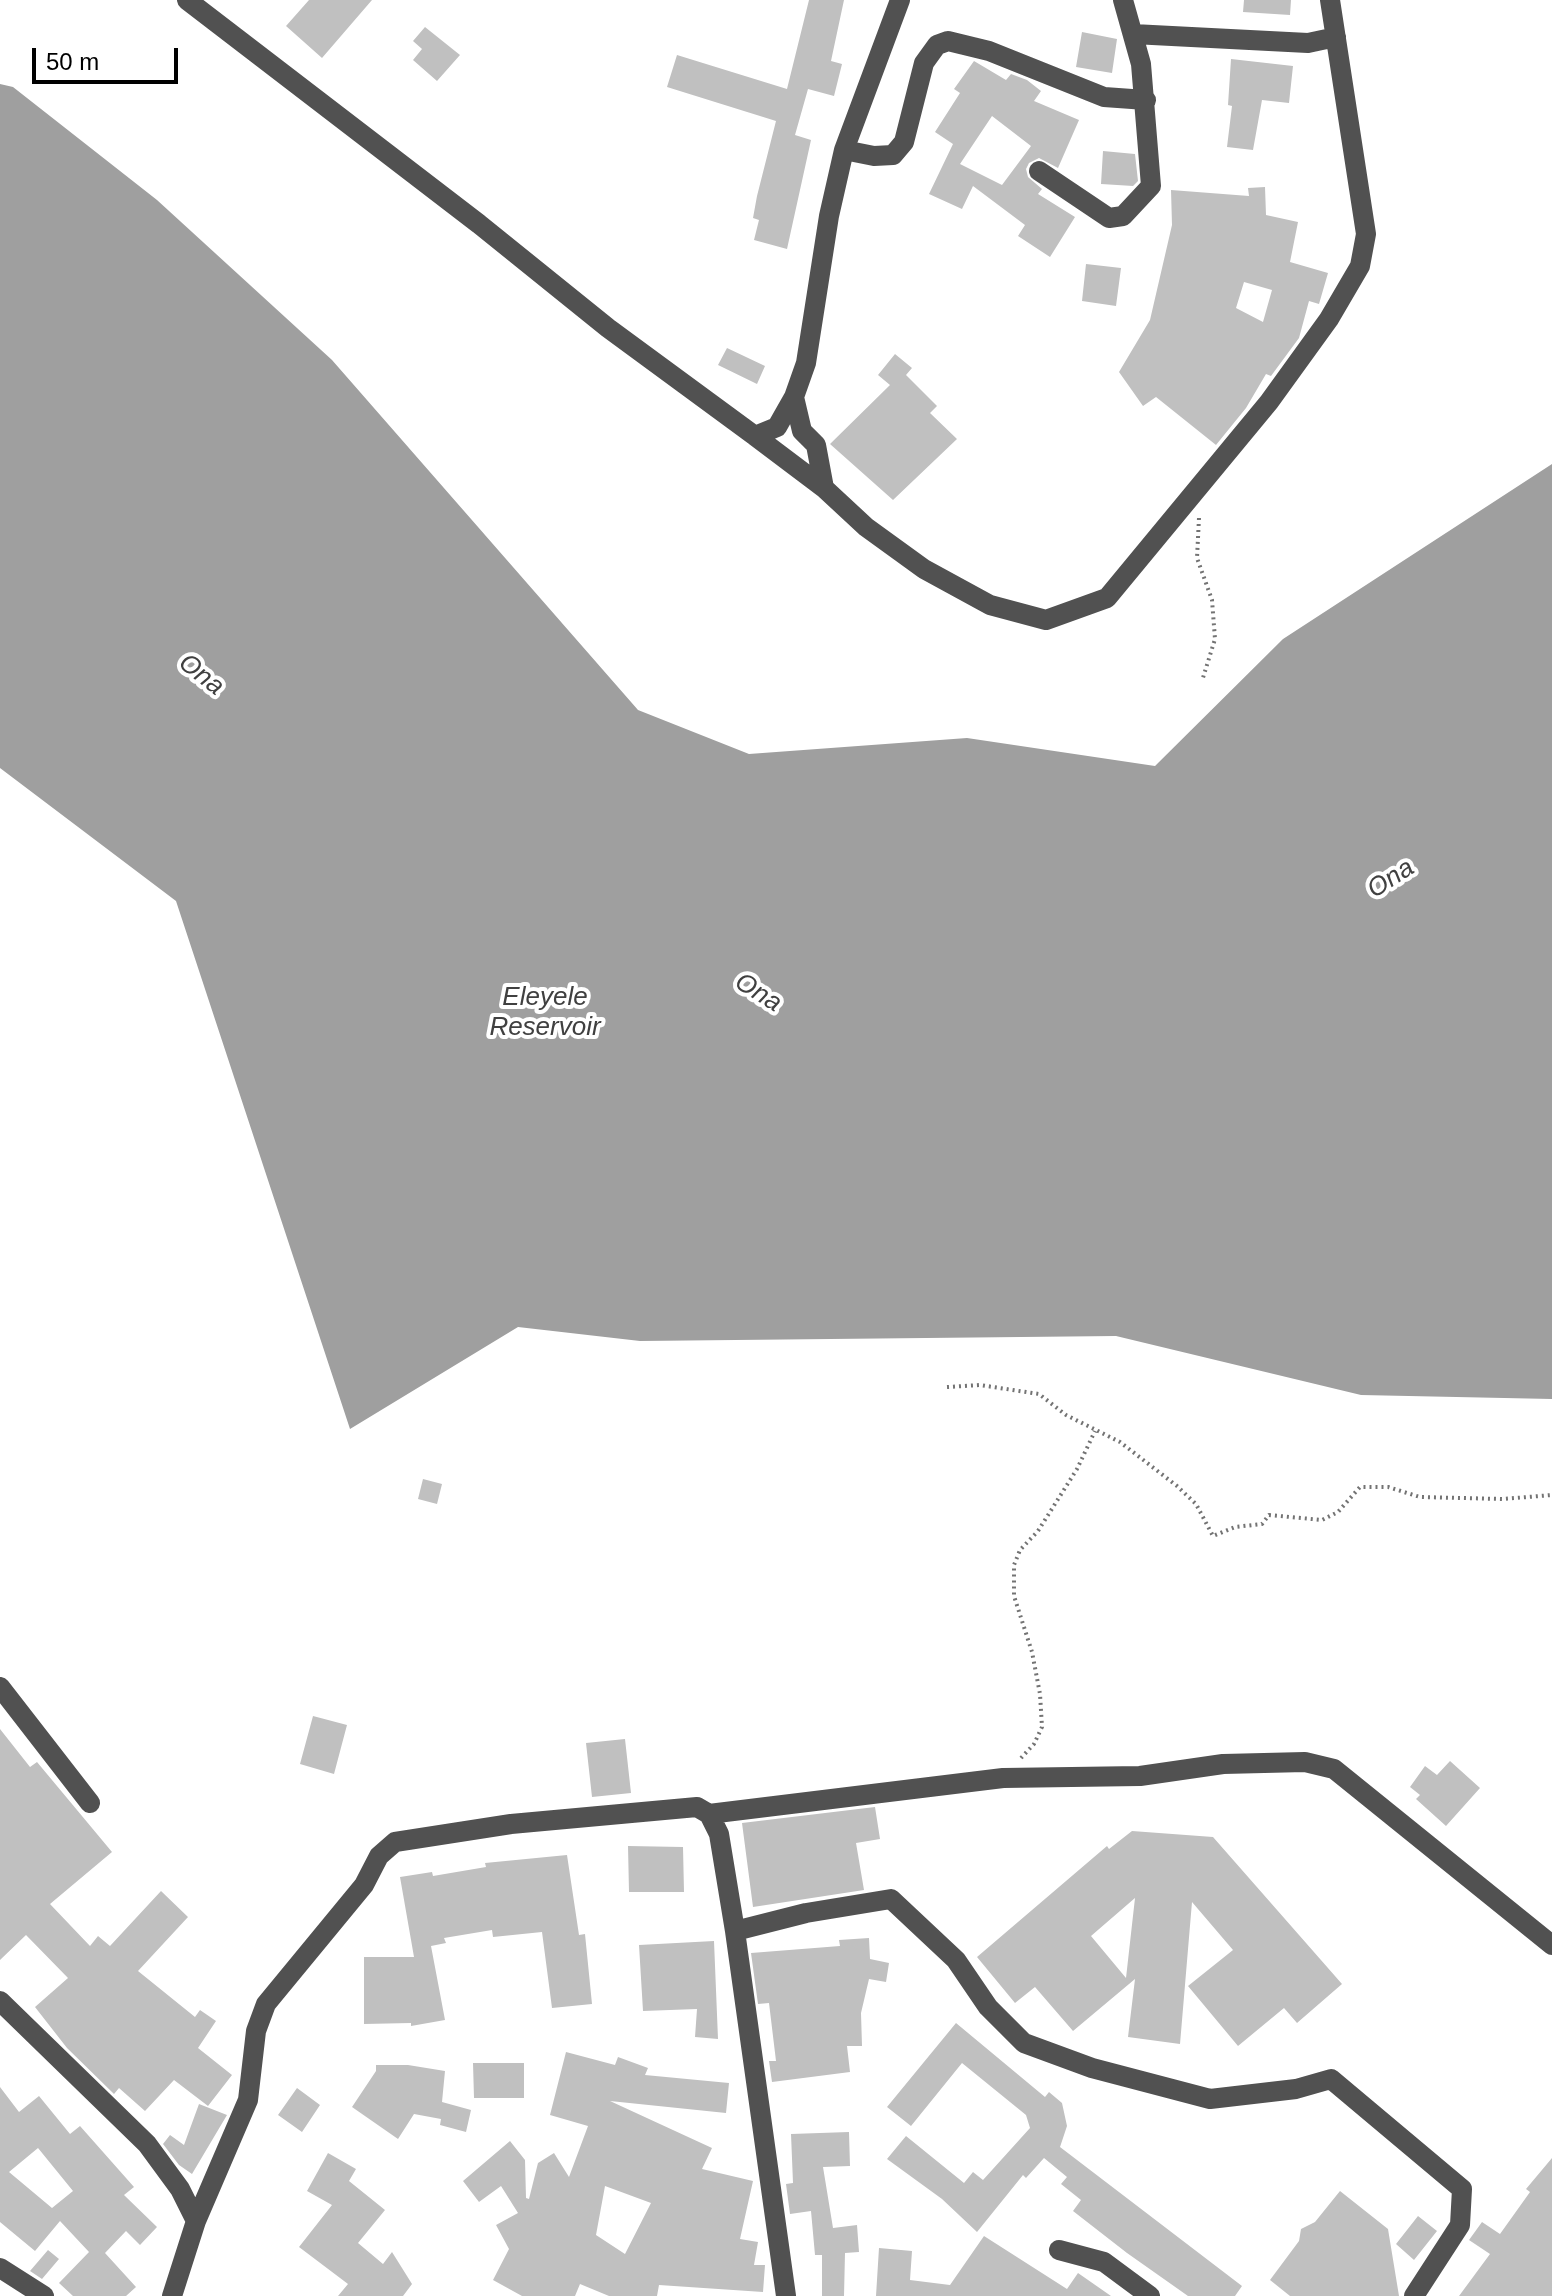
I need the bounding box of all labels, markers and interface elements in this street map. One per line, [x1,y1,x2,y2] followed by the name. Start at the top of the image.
[36,32,182,82] scale bar
[46,48,99,75] text: 50 m
[172,648,230,702] water label: Ona
[1362,853,1420,905] water label: Ona
[729,967,787,1019] water label: Ona
[489,982,601,1044] water label: Eleyele Reservoir

